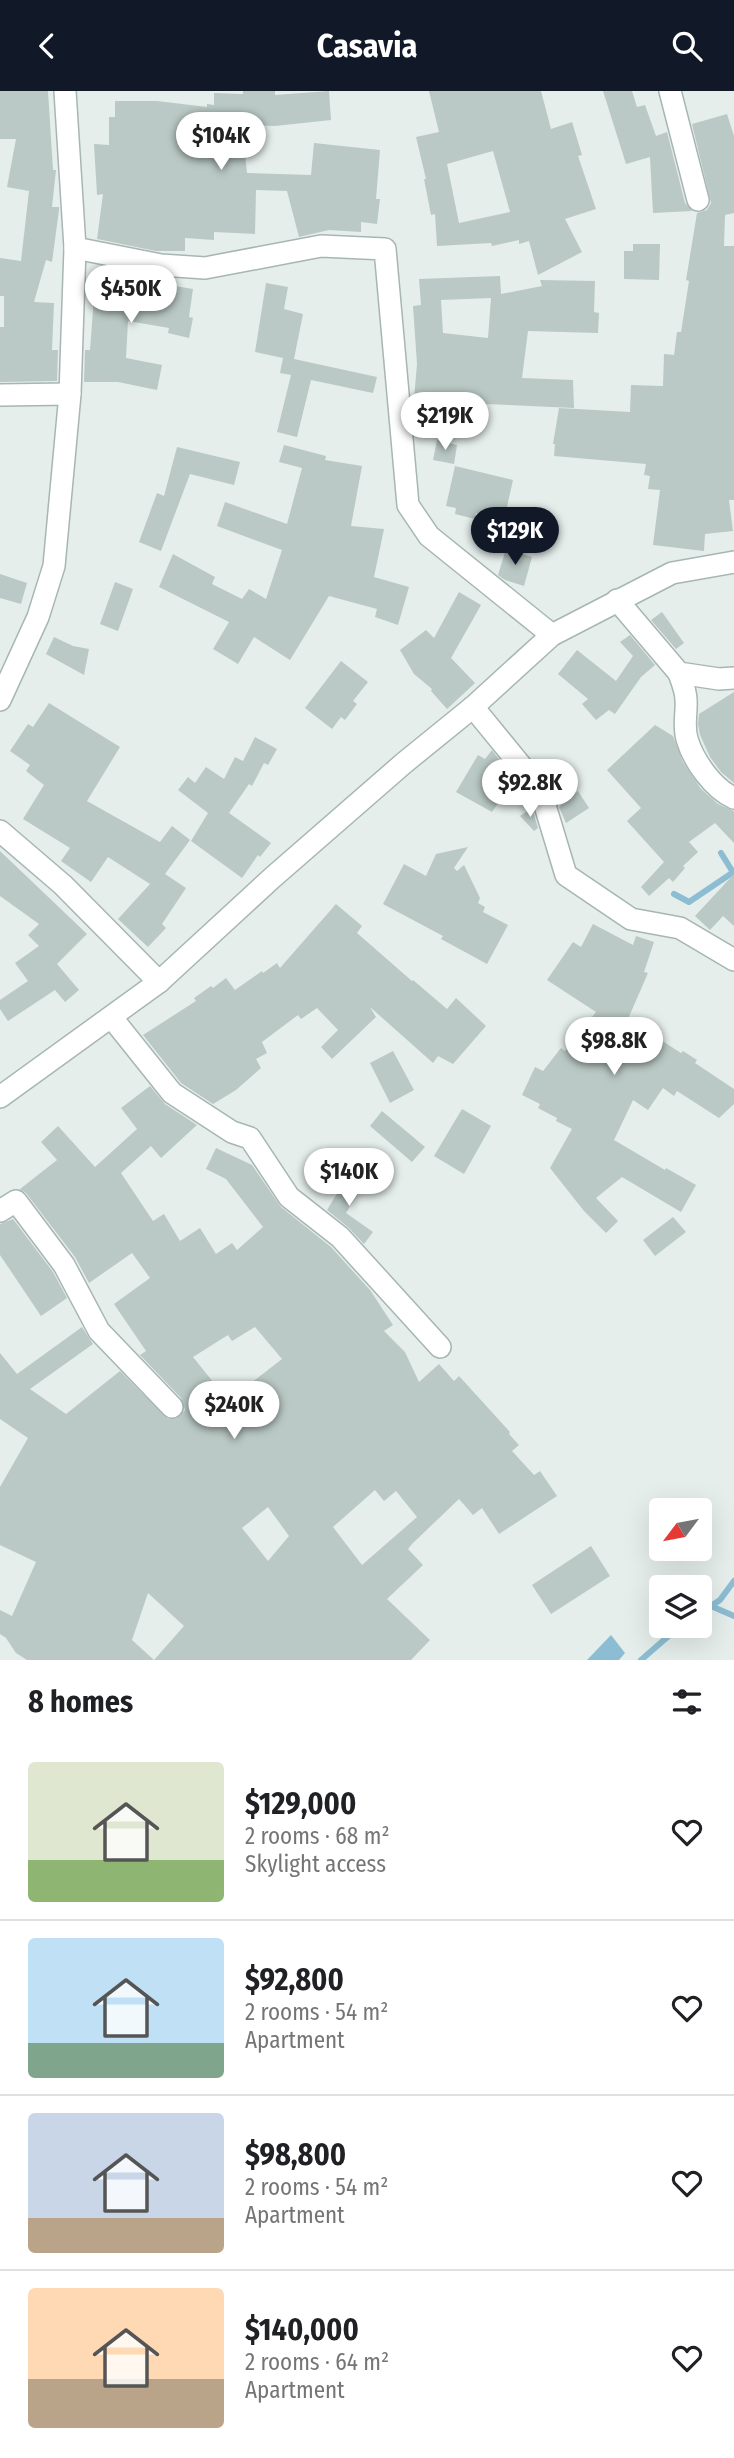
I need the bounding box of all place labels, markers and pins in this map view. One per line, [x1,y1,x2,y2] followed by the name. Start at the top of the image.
[172,113,270,172] pin: $104K
[82,265,180,325] pin: $450K
[396,393,494,452] pin: $219K
[466,507,564,567] pin: $129K
[473,759,587,819] pin: $92.8K
[557,1017,671,1077] pin: $98.8K
[300,1149,398,1208] pin: $140K
[185,1381,283,1441] pin: $240K

